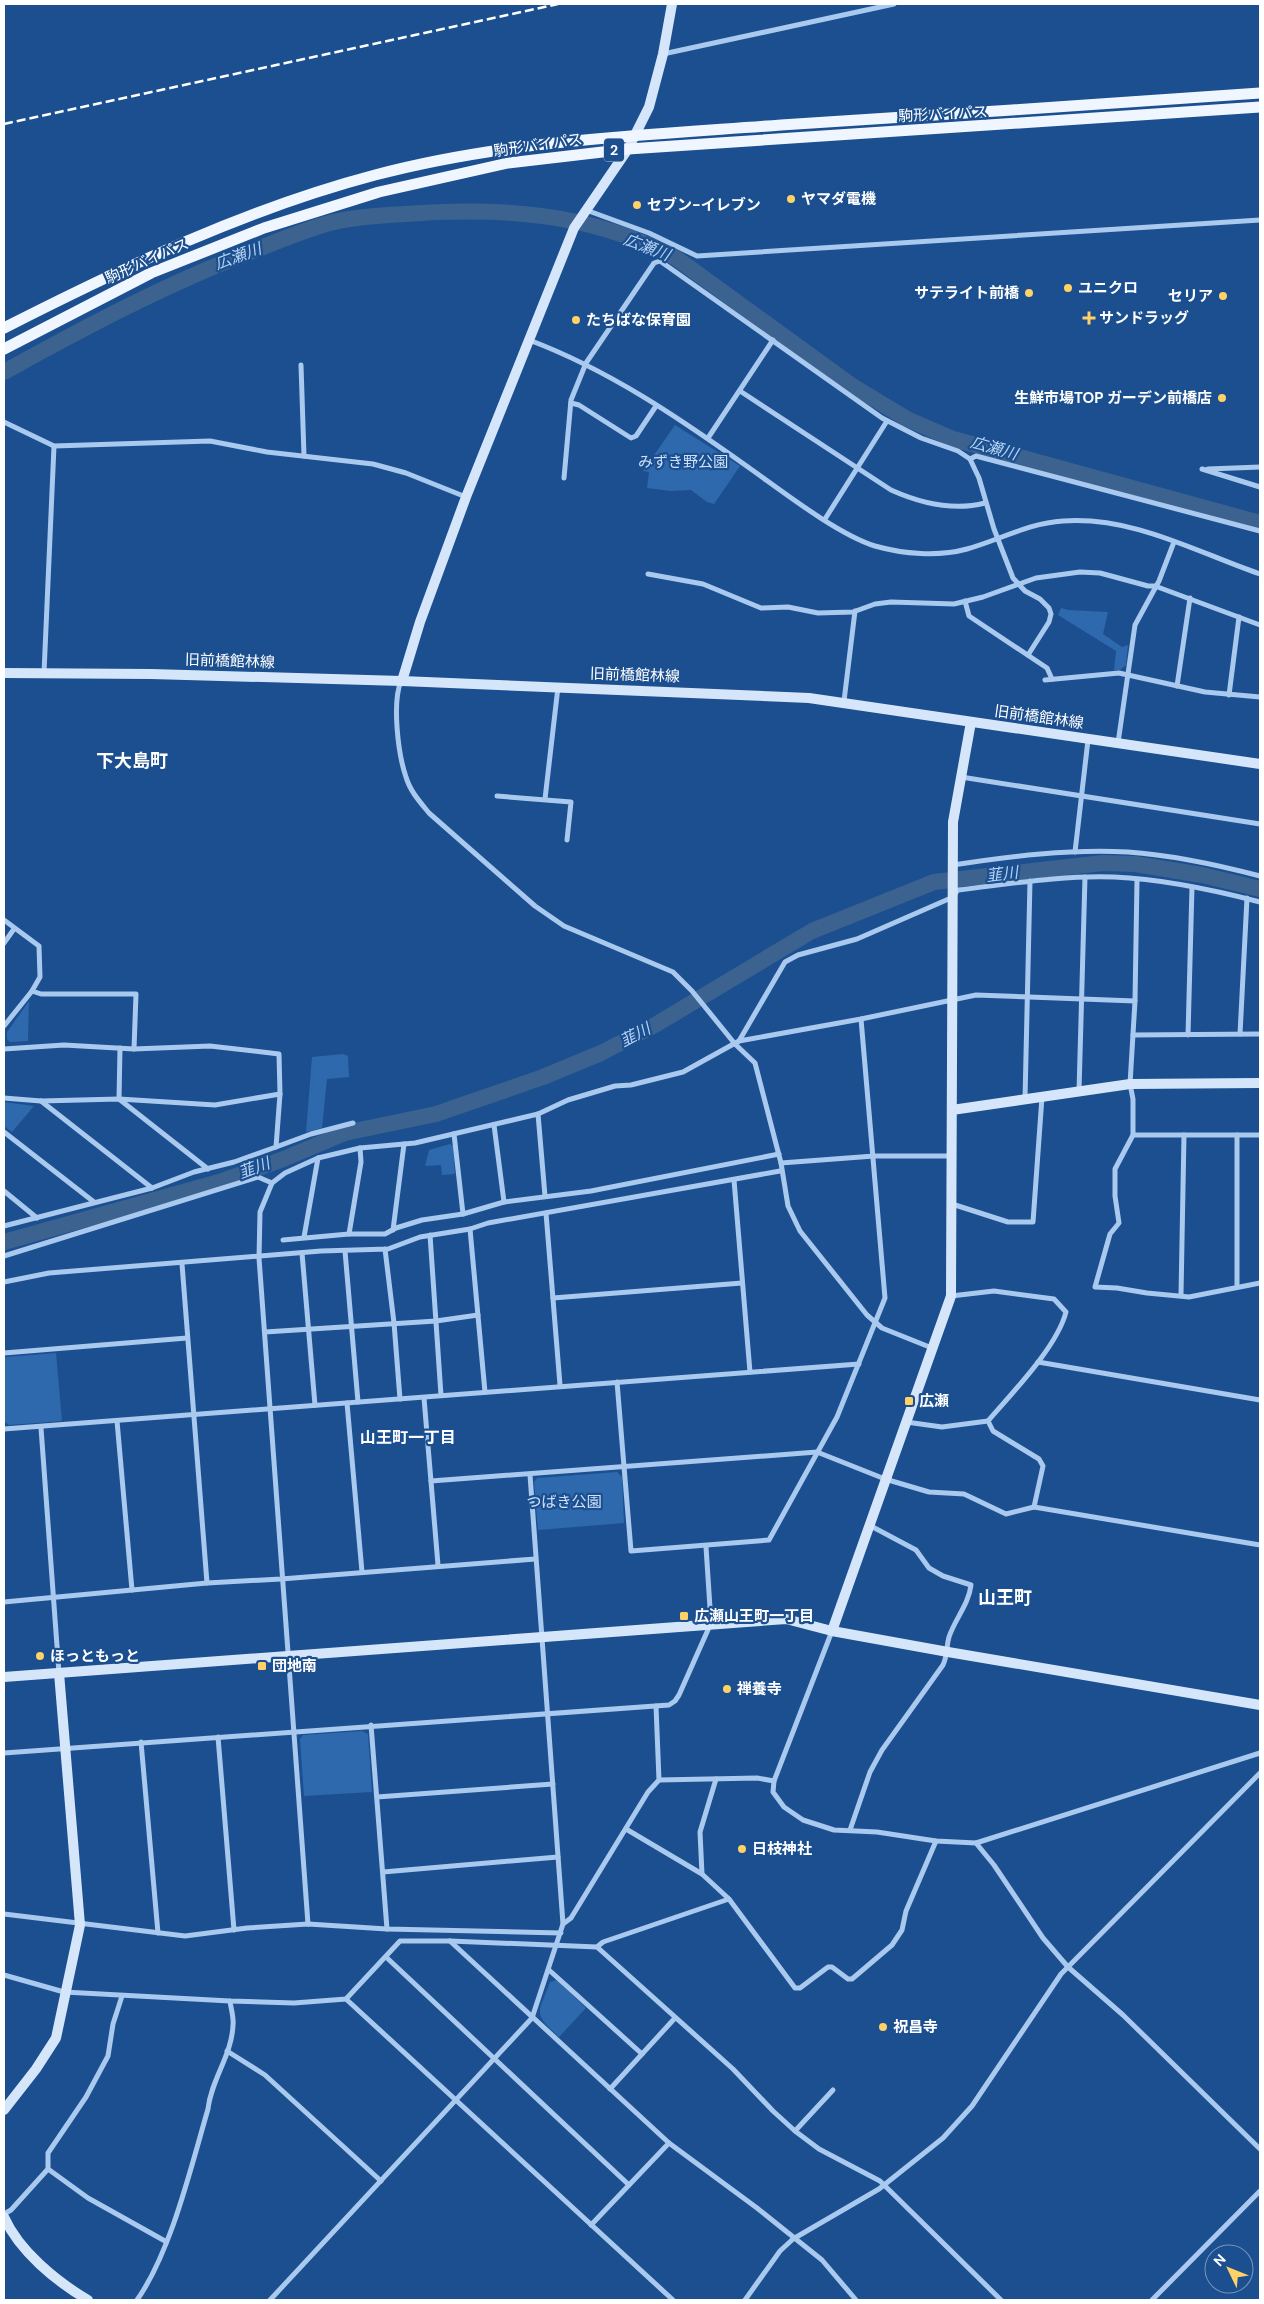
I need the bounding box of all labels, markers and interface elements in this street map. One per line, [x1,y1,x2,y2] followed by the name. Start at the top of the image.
[898,102,988,126] street label: 駒形バイパス
[492,129,584,161] street label: 駒形バイパス
[604,138,624,162] road number: 2
[801,189,876,209] place label: ヤマダ電機
[785,193,797,205] marker: ヤマダ電機
[647,195,761,215] place label: セブン-イレブン
[631,199,643,211] marker: セブン-イレブン
[621,229,675,266] water label: 広瀬川
[102,234,192,288] street label: 駒形バイパス
[212,237,266,274] water label: 広瀬川
[1078,278,1138,298] place label: ユニクロ
[1062,282,1074,294] marker: ユニクロ
[914,283,1020,303] place label: サテライト前橋
[1168,286,1213,306] place label: セリア
[1023,287,1035,299] marker: サテライト前橋
[1217,290,1229,302] marker: セリア
[1099,308,1189,328] place label: サンドラッグ
[586,310,691,330] place label: たちばな保育園
[1083,312,1095,324] marker: サンドラッグ
[570,314,582,326] marker: たちばな保育園
[1014,388,1212,408] place label: 生鮮市場TOP ガーデン前橋店
[1216,392,1228,404] marker: 生鮮市場TOP ガーデン前橋店
[968,431,1022,465] water label: 広瀬川
[638,452,728,472] park label: みずき野公園
[185,649,275,673] street label: 旧前橋館林線
[590,663,680,687] street label: 旧前橋館林線
[993,701,1085,733] street label: 旧前橋館林線
[96,749,168,773] district label: 下大島町
[985,861,1021,886] water label: 韮川
[616,1017,656,1052] water label: 韮川
[235,1152,275,1184] water label: 韮川
[919,1391,949,1411] place label: 広瀬
[903,1395,915,1407] marker: 広瀬
[360,1427,456,1448] district label: 山王町一丁目
[526,1492,602,1512] park label: つばき公園
[978,1586,1032,1610] district label: 山王町
[694,1606,814,1626] place label: 広瀬山王町一丁目
[678,1610,690,1622] marker: 広瀬山王町一丁目
[50,1646,140,1666] place label: ほっともっと
[34,1650,46,1662] marker: ほっともっと
[272,1656,317,1676] place label: 団地南
[256,1660,268,1672] marker: 団地南
[736,1679,782,1699] place label: 禅養寺
[721,1683,733,1695] marker: 禅養寺
[752,1839,812,1859] place label: 日枝神社
[736,1843,748,1855] marker: 日枝神社
[893,2017,938,2037] place label: 祝昌寺
[877,2021,889,2033] marker: 祝昌寺
[1204,2244,1254,2294] north arrow
[1209,2250,1230,2270] text: N

